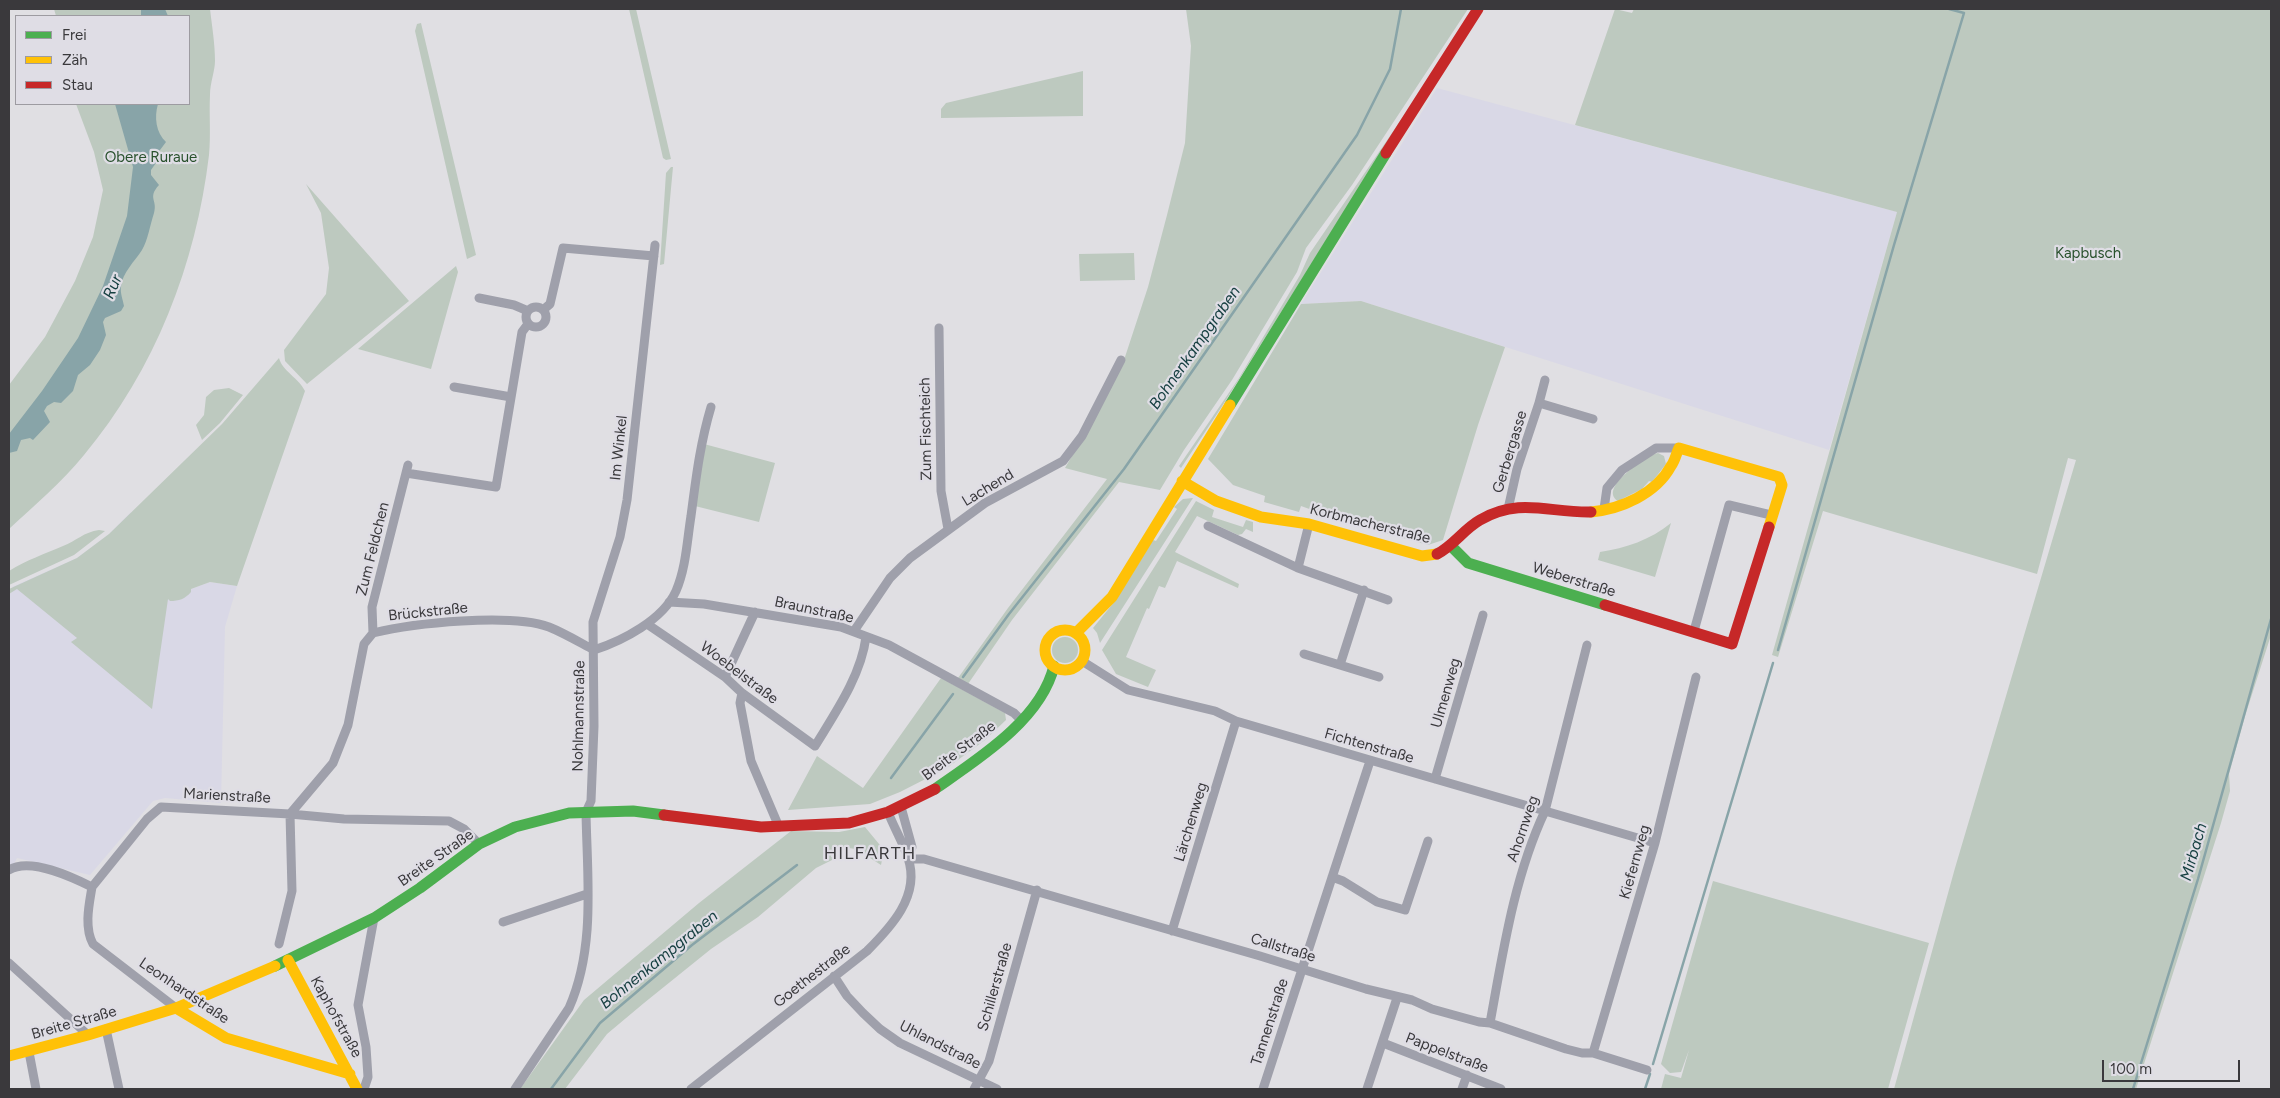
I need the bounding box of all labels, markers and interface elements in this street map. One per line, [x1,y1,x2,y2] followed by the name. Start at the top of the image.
[15,15,190,105] legend
[62,26,87,44] text: Frei
[62,51,88,69] text: Zäh
[62,76,93,94] text: Stau
[105,149,197,167] park label: Obere Ruraue
[2055,245,2121,263] park label: Kapbusch
[99,272,127,302] water label: Rur
[1145,283,1245,413] water label: Bohnenkampgraben
[916,377,936,481] street label: Zum Fischteich
[1489,409,1531,495] street label: Gerbergasse
[607,415,631,481] street label: Im Winkel
[959,466,1017,510] street label: Lachend
[353,500,393,598] street label: Zum Feldchen
[1308,500,1432,548] street label: Korbmacherstraße
[1530,559,1618,601] street label: Weberstraße
[773,593,855,627] street label: Braunstraße
[387,599,469,625] street label: Brückstraße
[696,638,782,708] street label: Woebelstraße
[1427,656,1465,730] street label: Ulmenweg
[569,660,589,772] street label: Nohlmannstraße
[919,717,999,785] street label: Breite Straße
[1322,725,1416,767] street label: Fichtenstraße
[1170,780,1212,864] street label: Lärchenweg
[183,785,271,807] street label: Marienstraße
[1503,793,1543,865] street label: Ahornweg
[2177,821,2211,883] water label: Mirbach
[1616,823,1654,901] street label: Kiefernweg
[395,825,477,891] street label: Breite Straße
[823,843,917,865] district label: HILFARTH
[596,907,722,1013] water label: Bohnenkampgraben
[1248,930,1318,966] street label: Callstraße
[770,940,854,1012] street label: Goethestraße
[974,941,1016,1033] street label: Schillerstraße
[135,954,233,1028] street label: Leonhardstraße
[306,973,366,1061] street label: Kaphofstraße
[1247,976,1293,1068] street label: Tannenstraße
[29,1002,119,1044] street label: Breite Straße
[896,1017,984,1073] street label: Uhlandstraße
[1403,1029,1491,1077] street label: Pappelstraße
[2105,1050,2242,1082] scale bar
[2110,1060,2152,1078] text: 100 m

